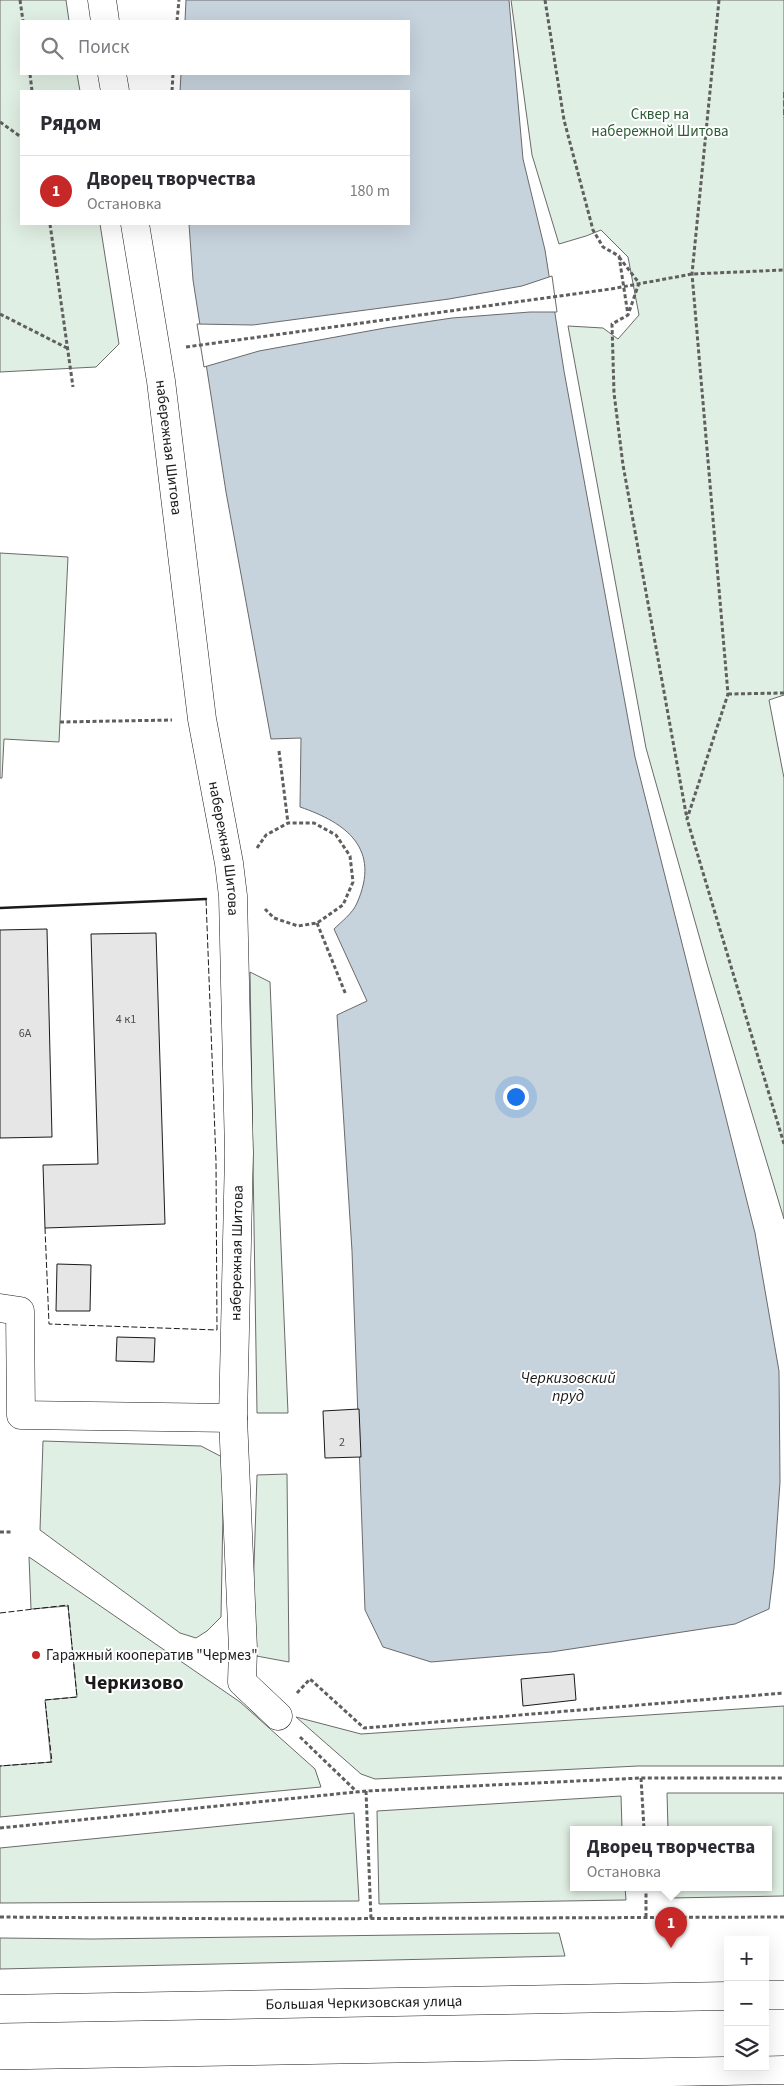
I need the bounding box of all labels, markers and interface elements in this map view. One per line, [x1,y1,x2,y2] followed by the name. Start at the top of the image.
[20,20,410,75] search box
[38,34,66,62] icon: search
[78,34,129,61] text: Поиск
[591,104,729,142] park label: Сквер на набережной Шитова
[40,108,101,138] text: Рядом
[87,166,256,193] text: Дворец творчества
[52,180,60,202] text: 1
[350,180,390,202] text: 180 m
[87,193,161,215] text: Остановка
[150,379,188,516] street label: набережная Шитова
[203,779,244,916] street label: набережная Шитова
[116,1011,136,1028] house number: 4 к1
[19,1025,32,1042] house number: 6А
[503,1084,529,1110] your location
[225,1185,249,1321] street label: набережная Шитова
[521,1367,616,1407] water label: Черкизовский пруд
[339,1434,345,1451] house number: 2
[46,1645,258,1666] place label: Гаражный кооператив "Чермез"
[30,1649,42,1661] marker: Гаражный кооператив "Чермез"
[84,1669,184,1697] district label: Черкизово
[570,1826,772,1891] popup
[587,1834,755,1861] text: Дворец творчества
[587,1861,661,1883] text: Остановка
[655,1907,687,1948] pin: 1
[724,1936,769,2071] map controls
[724,1936,769,1981] button: +
[724,1981,769,2026] button: −
[265,1990,463,2015] street label: Большая Черкизовская улица
[724,2026,769,2071] button: layers

